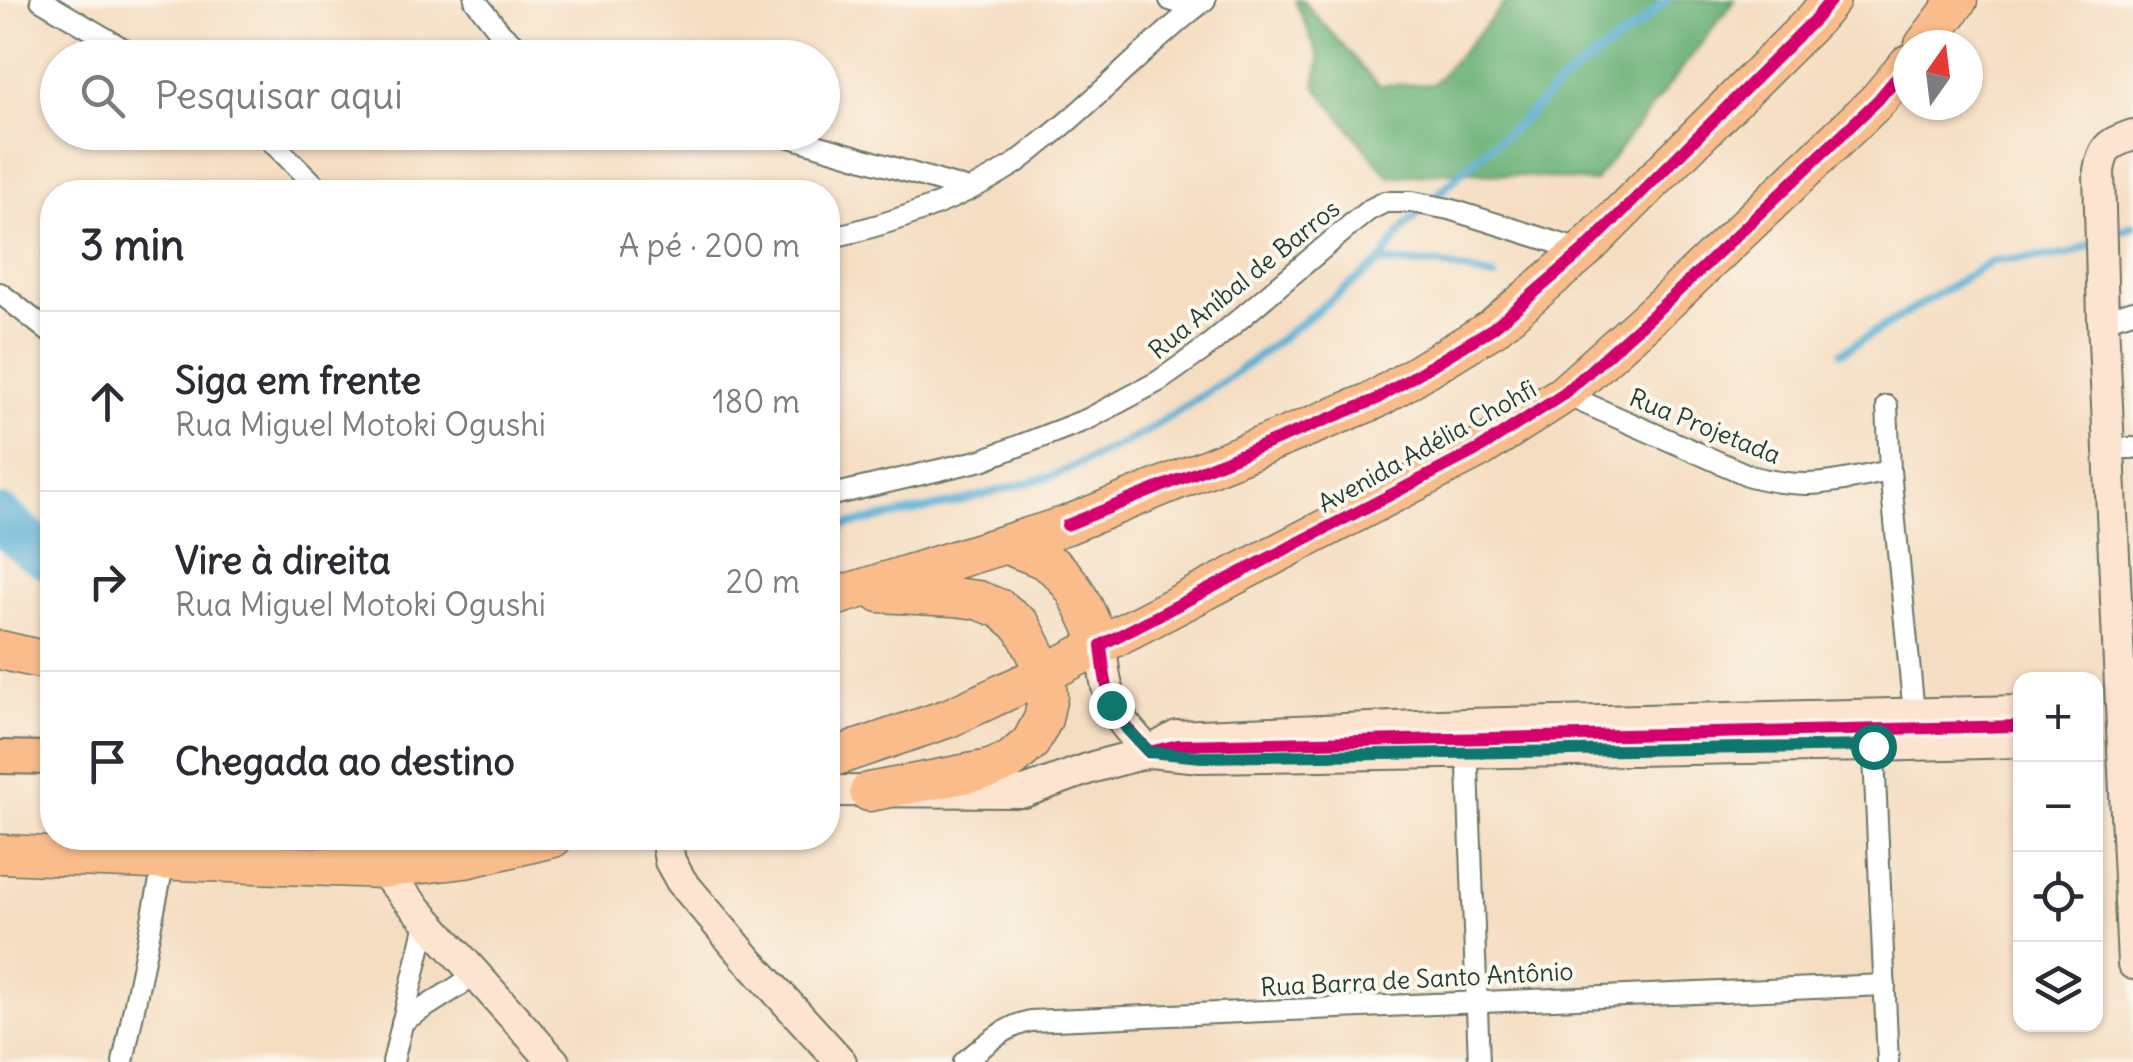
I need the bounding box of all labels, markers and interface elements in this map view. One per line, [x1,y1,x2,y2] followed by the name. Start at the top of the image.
[1893,30,1983,120] north arrow
[40,40,840,150] search box
[75,68,130,123] icon: search
[155,72,403,119] text: Pesquisar aqui
[1142,192,1346,366] street label: Rua Aníbal de Barros
[80,219,184,271] text: 3 min
[619,225,800,266] text: A pé · 200 m
[175,357,421,404] text: Siga em frente
[1312,373,1542,519] street label: Avenida Adélia Chohfi
[80,374,135,429] icon: ahead
[712,381,800,422] text: 180 m
[1625,381,1785,471] street label: Rua Projetada
[175,404,546,445] text: Rua Miguel Motoki Ogushi
[175,537,391,584] text: Vire à direita
[80,554,135,609] icon: right
[726,561,800,602] text: 20 m
[175,584,546,625] text: Rua Miguel Motoki Ogushi
[2013,672,2103,1032] map controls
[2013,672,2103,762] button: +
[1089,683,1135,729] route end
[1851,724,1897,770] route start
[80,734,135,789] icon: arrive
[175,738,515,785] text: Chegada ao destino
[2013,762,2103,852] button: −
[2013,852,2103,942] button: locate
[2013,942,2103,1032] button: layers
[1260,955,1574,1003] street label: Rua Barra de Santo Antônio

